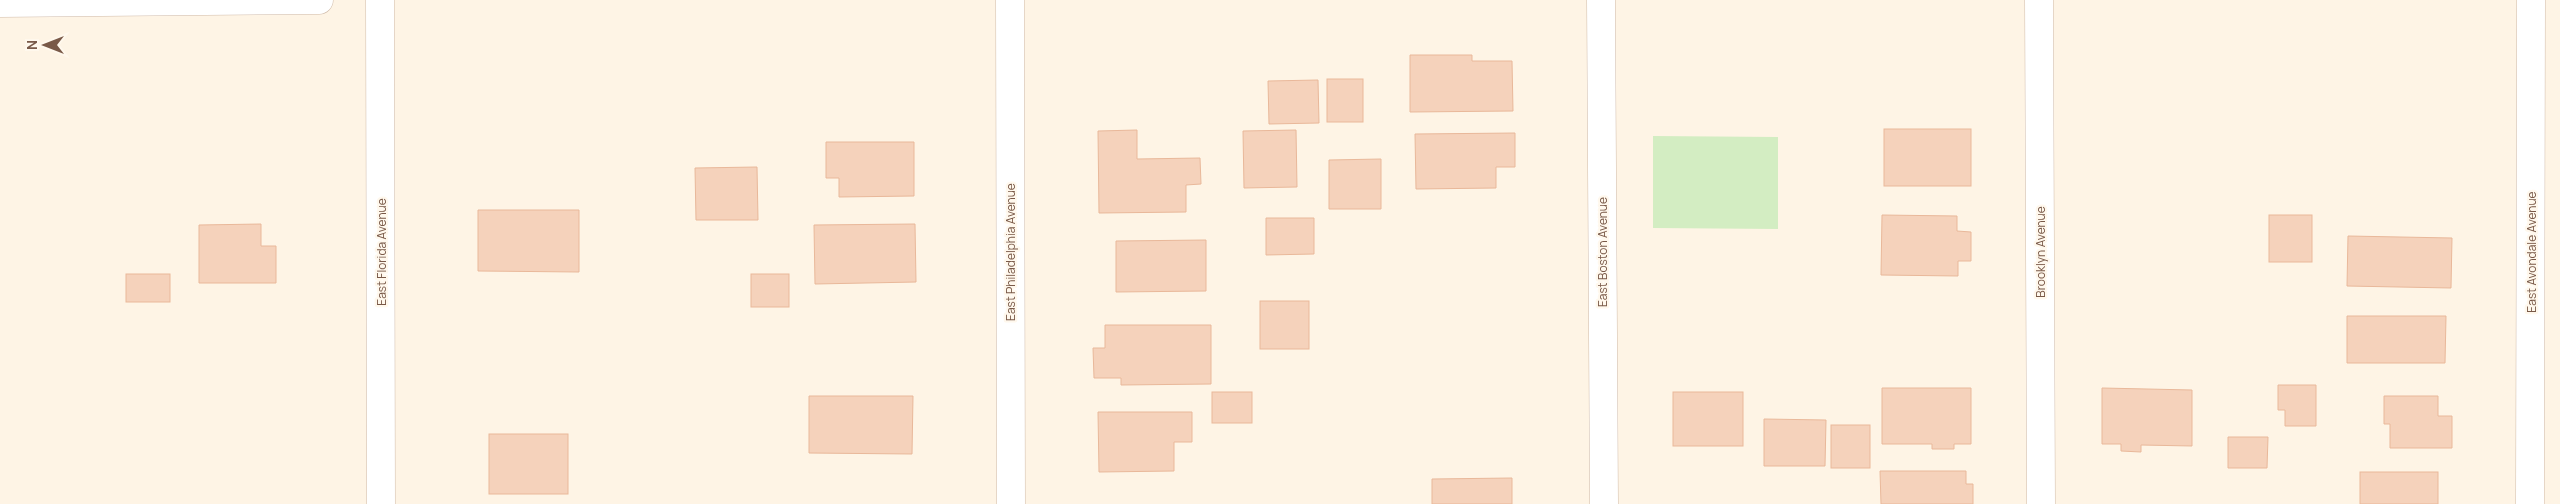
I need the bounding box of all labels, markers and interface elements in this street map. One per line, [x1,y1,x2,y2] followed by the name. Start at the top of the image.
[20,20,70,70] north arrow
[22,40,41,50] text: N
[1002,183,1019,321] street label: East Philadelphia Avenue
[2523,191,2540,313] street label: East Avondale Avenue
[1594,197,1611,307] street label: East Boston Avenue
[373,198,390,306] street label: East Florida Avenue
[2032,206,2049,298] street label: Brooklyn Avenue

